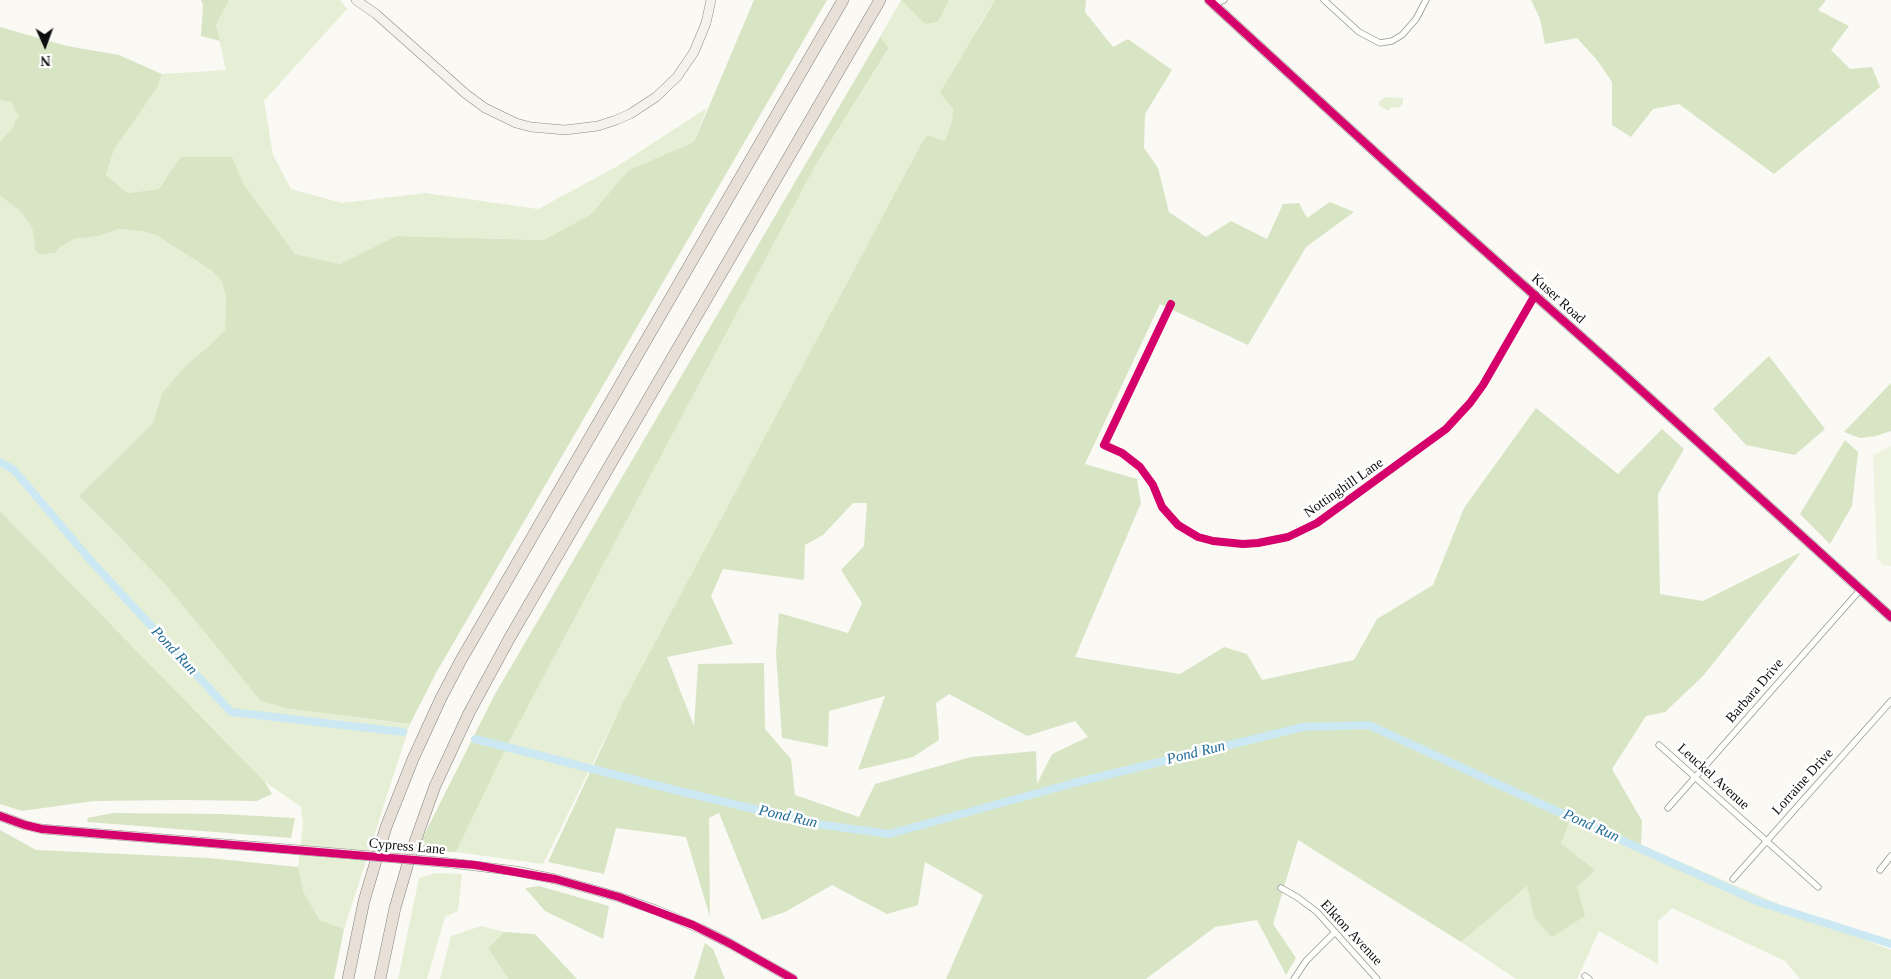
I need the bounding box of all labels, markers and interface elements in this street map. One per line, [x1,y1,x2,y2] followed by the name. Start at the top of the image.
[20,20,70,70] north arrow
[40,53,51,68] text: N
[1528,271,1588,327] street label: Kuser Road
[1301,454,1387,522] street label: Nottinghill Lane
[147,623,201,679] water label: Pond Run
[1723,655,1787,727] street label: Barbara Drive
[1165,737,1227,769] water label: Pond Run
[1674,740,1752,814] street label: Leuckel Avenue
[1769,745,1837,819] street label: Lorraine Drive
[757,802,819,832] water label: Pond Run
[1560,806,1622,846] water label: Pond Run
[368,835,446,859] street label: Cypress Lane
[1316,897,1386,969] street label: Elkton Avenue

